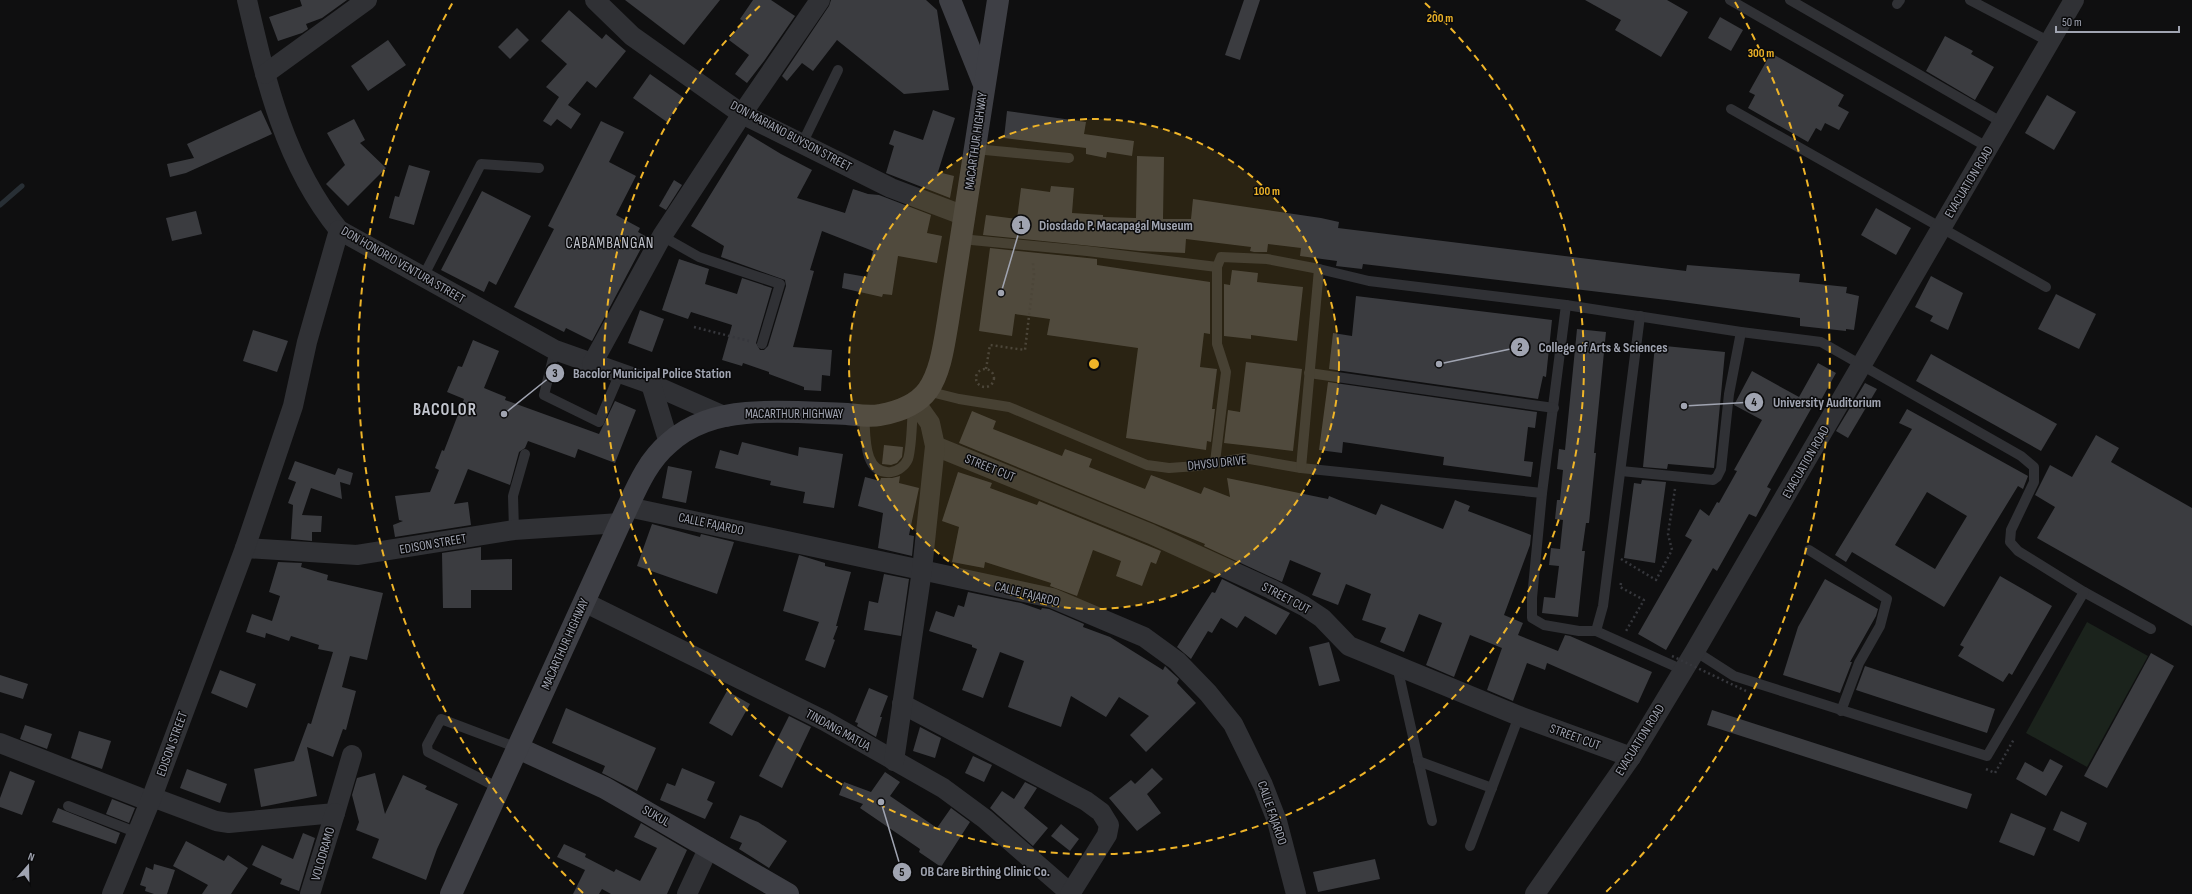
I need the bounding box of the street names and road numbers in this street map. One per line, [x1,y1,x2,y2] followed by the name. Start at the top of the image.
[961,91,991,191] street label: MACARTHUR HIGHWAY
[728,97,854,175] street label: DON MARIANO BUYSON STREET
[1941,143,1997,221] street label: EVACUATION ROAD
[338,223,468,307] street label: DON HONORIO VENTURA STREET
[745,406,844,422] street label: MACARTHUR HIGHWAY
[1779,423,1833,501] street label: EVACUATION ROAD
[963,451,1017,485] street label: STREET CUT
[1187,452,1247,474] street label: DHVSU DRIVE
[677,509,745,539] street label: CALLE FAJARDO
[398,530,468,558] street label: EDISON STREET
[993,578,1061,610] street label: CALLE FAJARDO
[1259,579,1313,617] street label: STREET CUT
[538,595,593,692] street label: MACARTHUR HIGHWAY
[1612,701,1668,779] street label: EVACUATION ROAD
[803,706,874,755] street label: TINDANG MATUA
[153,709,191,779] street label: EDISON STREET
[1547,720,1603,754] street label: STREET CUT
[1254,779,1290,847] street label: CALLE FAJARDO
[639,802,673,830] street label: SUKUL
[308,825,338,883] street label: VOLODRAMO

